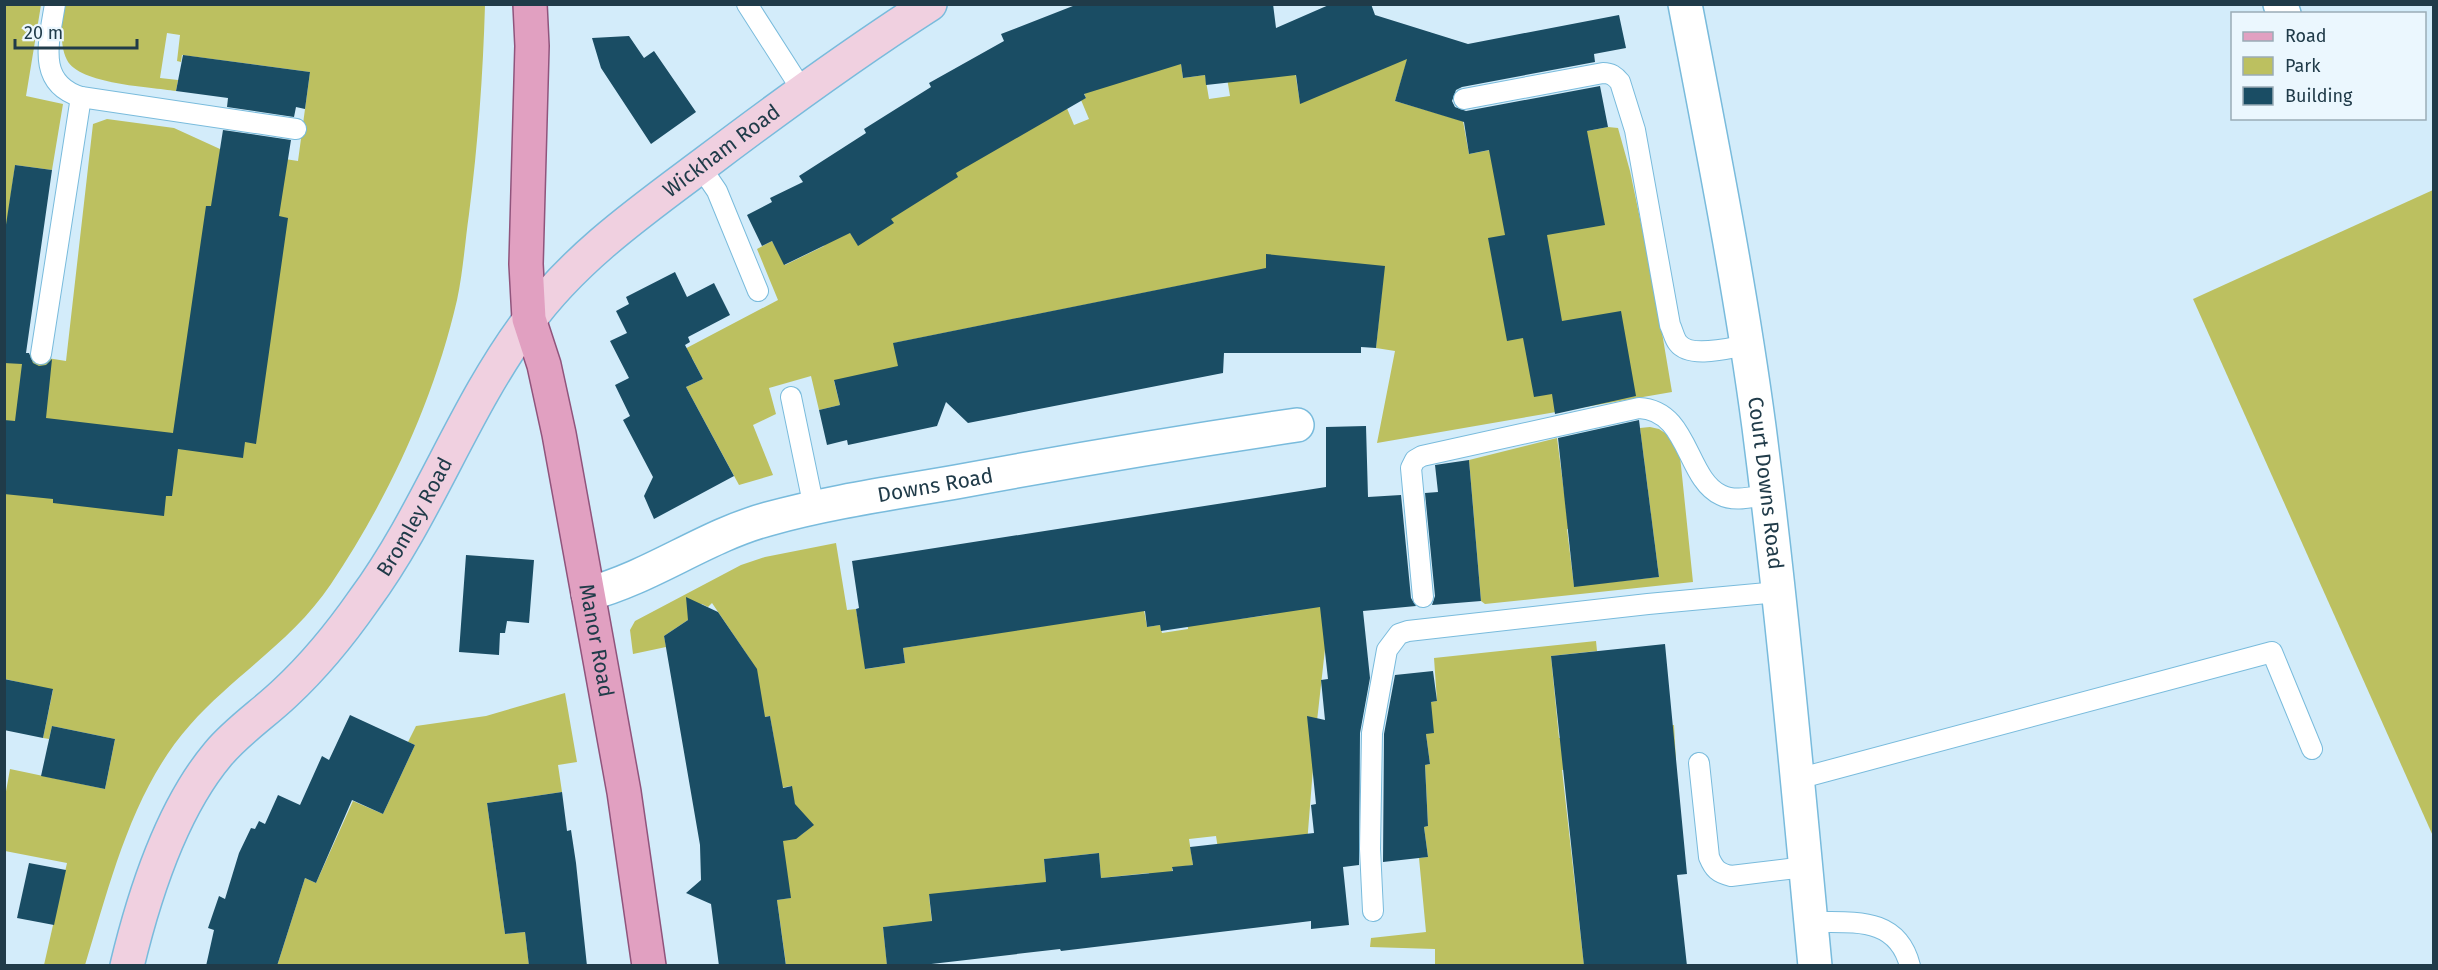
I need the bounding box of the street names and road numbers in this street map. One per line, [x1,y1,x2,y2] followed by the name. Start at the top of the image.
[658,99,785,203] street label: Wickham Road
[1742,395,1789,571] street label: Court Downs Road
[371,453,458,581] street label: Bromley Road
[875,462,995,508] street label: Downs Road
[573,582,619,699] street label: Manor Road

